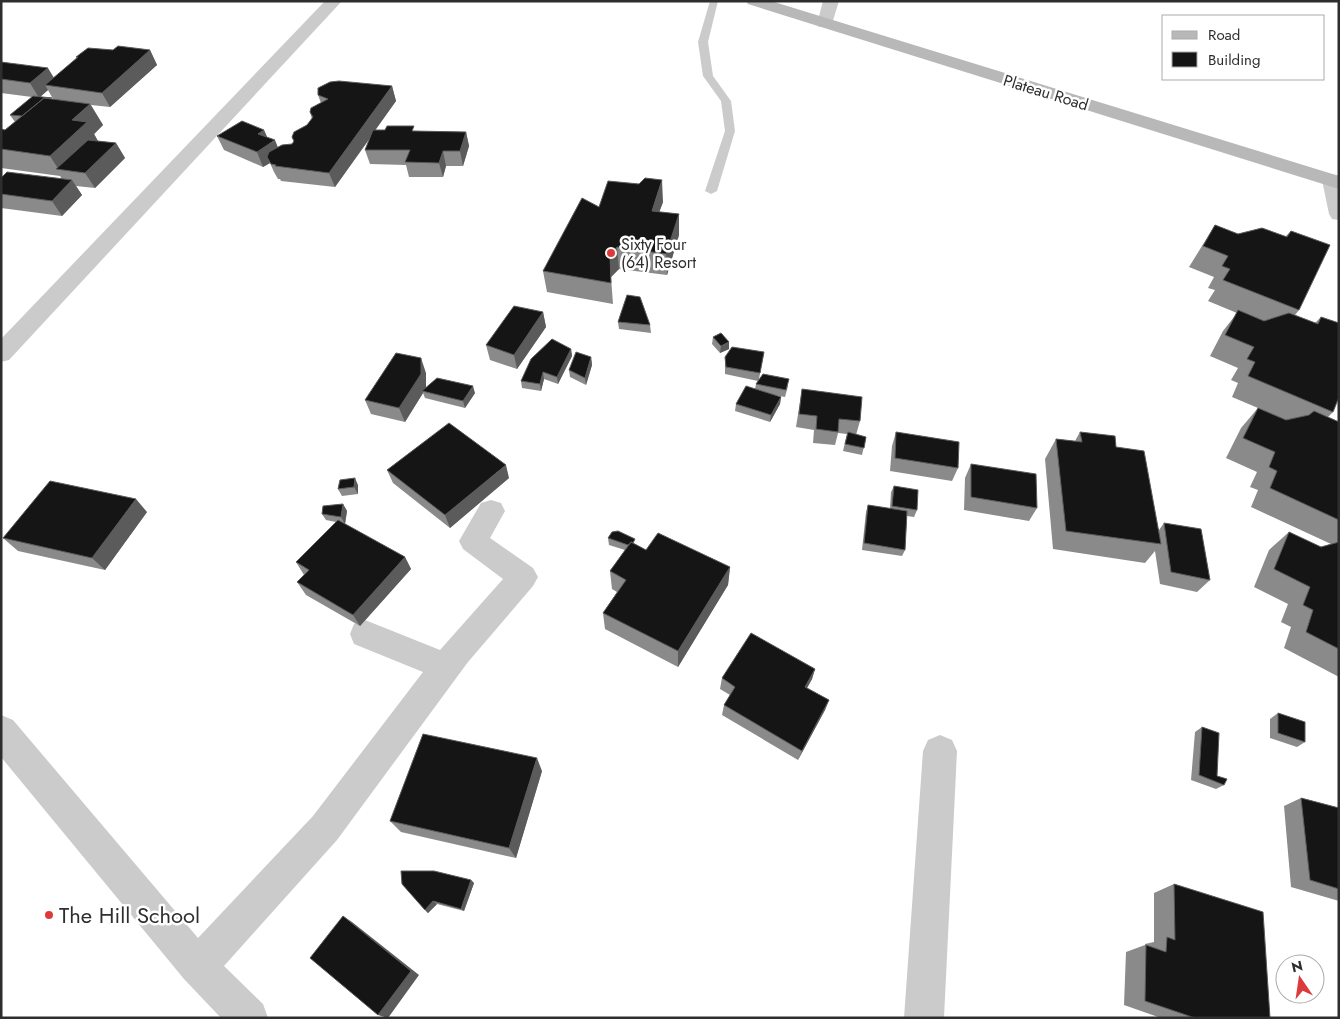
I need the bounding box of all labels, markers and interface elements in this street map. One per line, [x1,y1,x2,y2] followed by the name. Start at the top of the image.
[1162,15,1325,80] legend
[1208,24,1240,46] text: Road
[1208,49,1260,71] text: Building
[1001,69,1091,116] street label: Plateau Road
[621,233,696,274] place label: Sixty Four (64) Resort
[605,247,617,259] marker: Sixty Four (64) Resort
[59,899,200,931] place label: The Hill School
[43,909,55,921] marker: The Hill School
[1275,954,1325,1004] north arrow
[1289,955,1305,977] text: N

